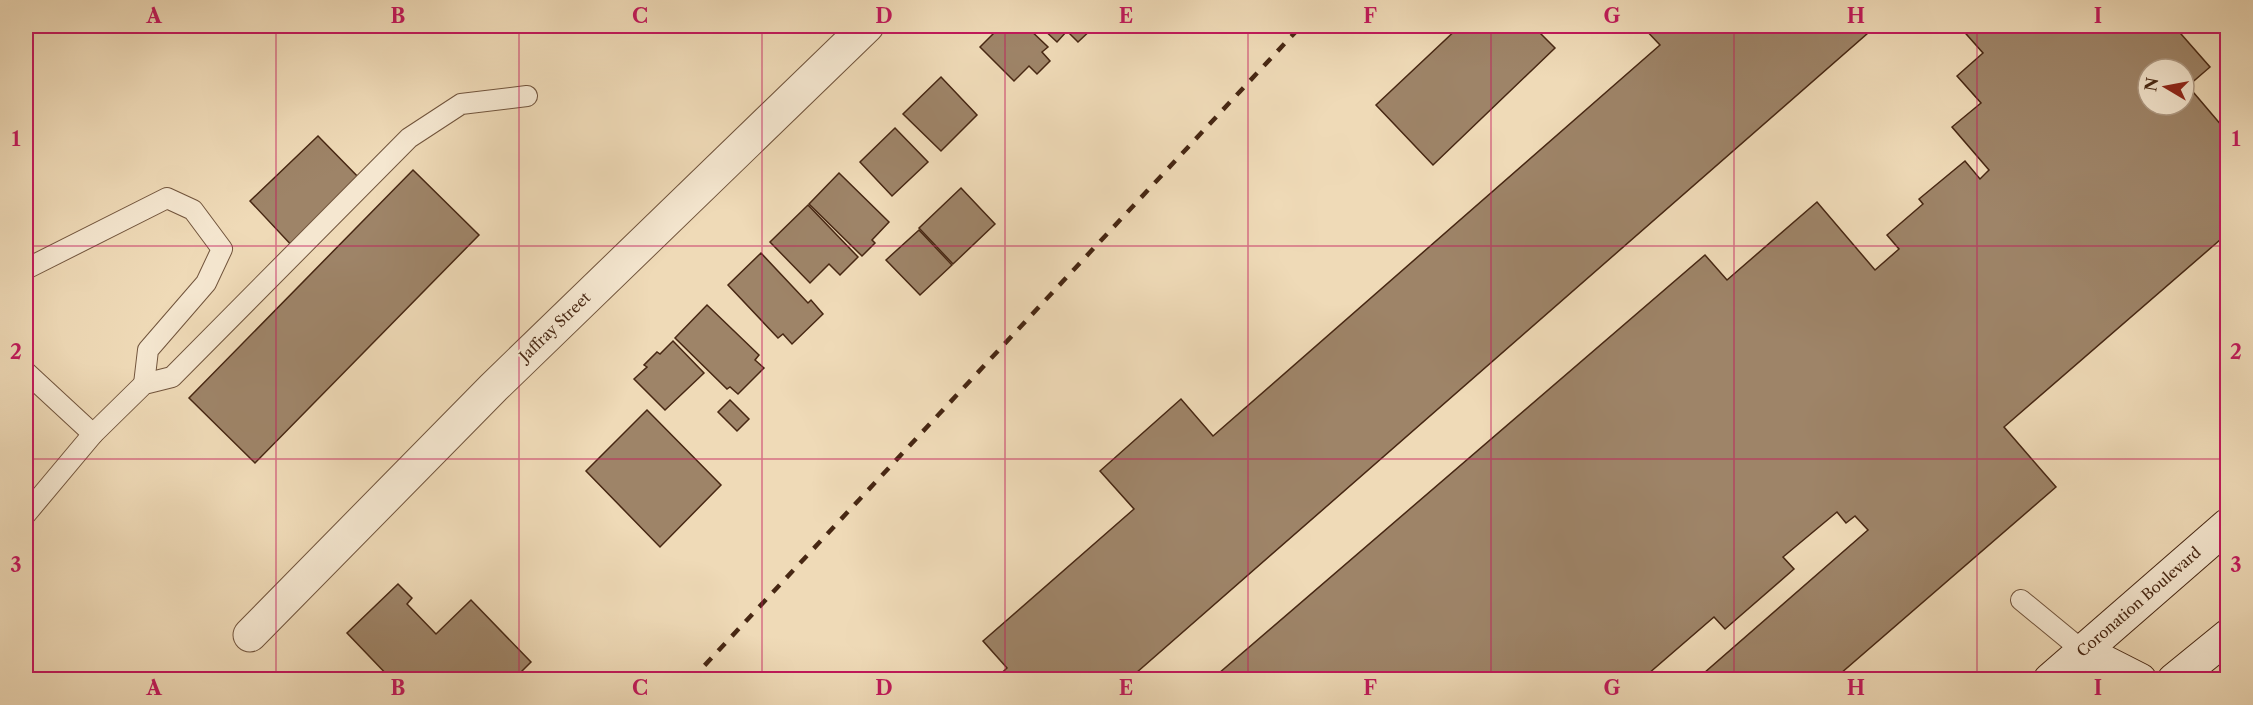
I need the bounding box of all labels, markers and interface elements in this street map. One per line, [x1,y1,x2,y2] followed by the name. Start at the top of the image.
[145,4,162,28] text: A
[391,4,406,28] text: B
[632,4,648,28] text: C
[875,4,893,28] text: D
[1119,4,1133,28] text: E
[1363,4,1377,28] text: F
[1604,4,1621,28] text: G
[1847,4,1865,28] text: H
[2094,4,2102,28] text: I
[2136,57,2196,117] north arrow
[2140,76,2162,93] text: N
[12,127,21,151] text: 1
[2232,127,2241,151] text: 1
[514,288,595,367] street label: Jaffray Street
[10,340,22,364] text: 2
[2230,340,2242,364] text: 2
[2073,543,2205,661] street label: Coronation Boulevard
[10,553,22,577] text: 3
[2230,553,2242,577] text: 3
[145,676,162,700] text: A
[391,676,406,700] text: B
[632,676,648,700] text: C
[875,676,893,700] text: D
[1119,676,1133,700] text: E
[1363,676,1377,700] text: F
[1604,676,1621,700] text: G
[1847,676,1865,700] text: H
[2094,676,2102,700] text: I

